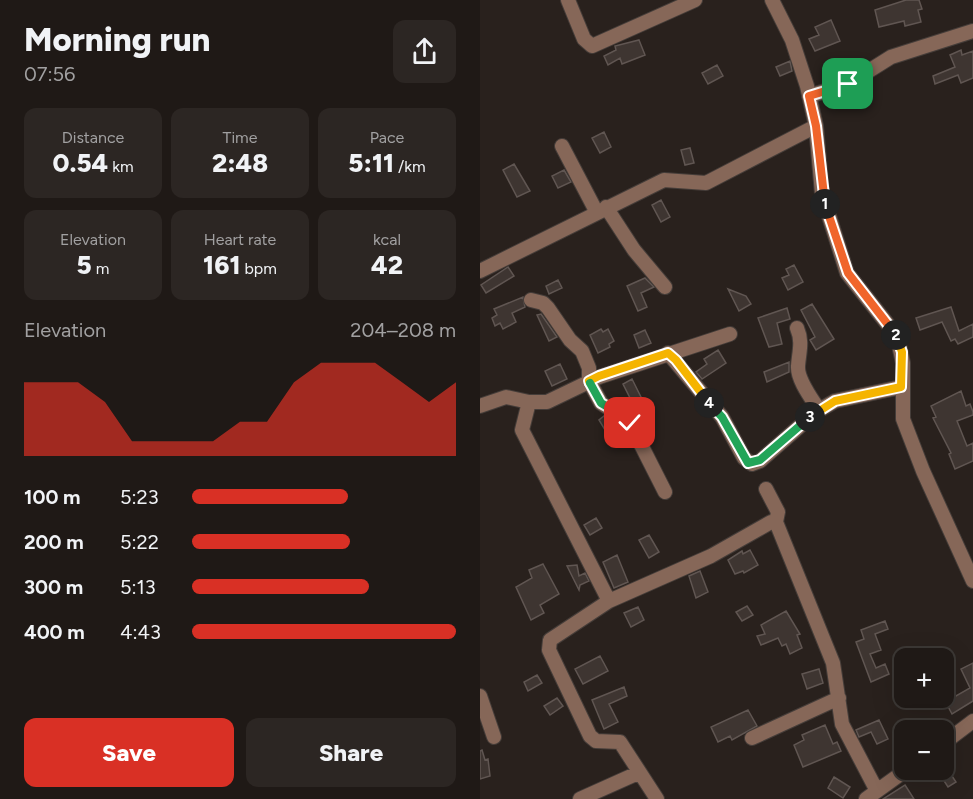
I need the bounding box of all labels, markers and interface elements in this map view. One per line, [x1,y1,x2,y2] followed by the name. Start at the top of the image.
[24,20,210,59] text: Morning run
[393,20,456,83] button: share
[822,58,873,109] pin
[24,62,75,86] text: 07:56
[831,67,864,100] icon: arrive
[62,128,124,147] text: Distance
[223,128,257,147] text: Time
[370,128,404,147] text: Pace
[52,147,108,179] text: 0.54
[212,147,268,179] text: 2:48
[348,147,394,179] text: 5:11
[108,157,134,176] text: km
[394,157,426,176] text: /km
[810,189,840,219] pin: 1
[822,194,828,213] text: 1
[60,230,126,249] text: Elevation
[204,230,276,249] text: Heart rate
[373,230,401,249] text: kcal
[77,249,92,281] text: 5
[203,249,240,281] text: 161
[371,249,403,281] text: 42
[92,259,109,278] text: m
[240,259,277,278] text: bpm
[24,318,106,342] text: Elevation
[350,318,456,342] text: 204–208 m
[881,320,911,350] pin: 2
[891,325,901,344] text: 2
[694,388,724,418] pin: 4
[704,393,714,412] text: 4
[604,397,655,448] pin
[795,402,825,432] pin: 3
[613,406,646,439] icon: check
[806,407,814,426] text: 3
[24,485,81,509] text: 100 m
[120,485,159,509] text: 5:23
[24,530,84,554] text: 200 m
[120,530,159,554] text: 5:22
[24,575,83,599] text: 300 m
[120,575,156,599] text: 5:13
[24,620,85,644] text: 400 m
[120,620,161,644] text: 4:43
[894,648,954,780] map controls
[894,648,954,708] button: +
[24,718,234,787] button: Save
[246,718,456,787] button: Share
[894,720,954,780] button: −

